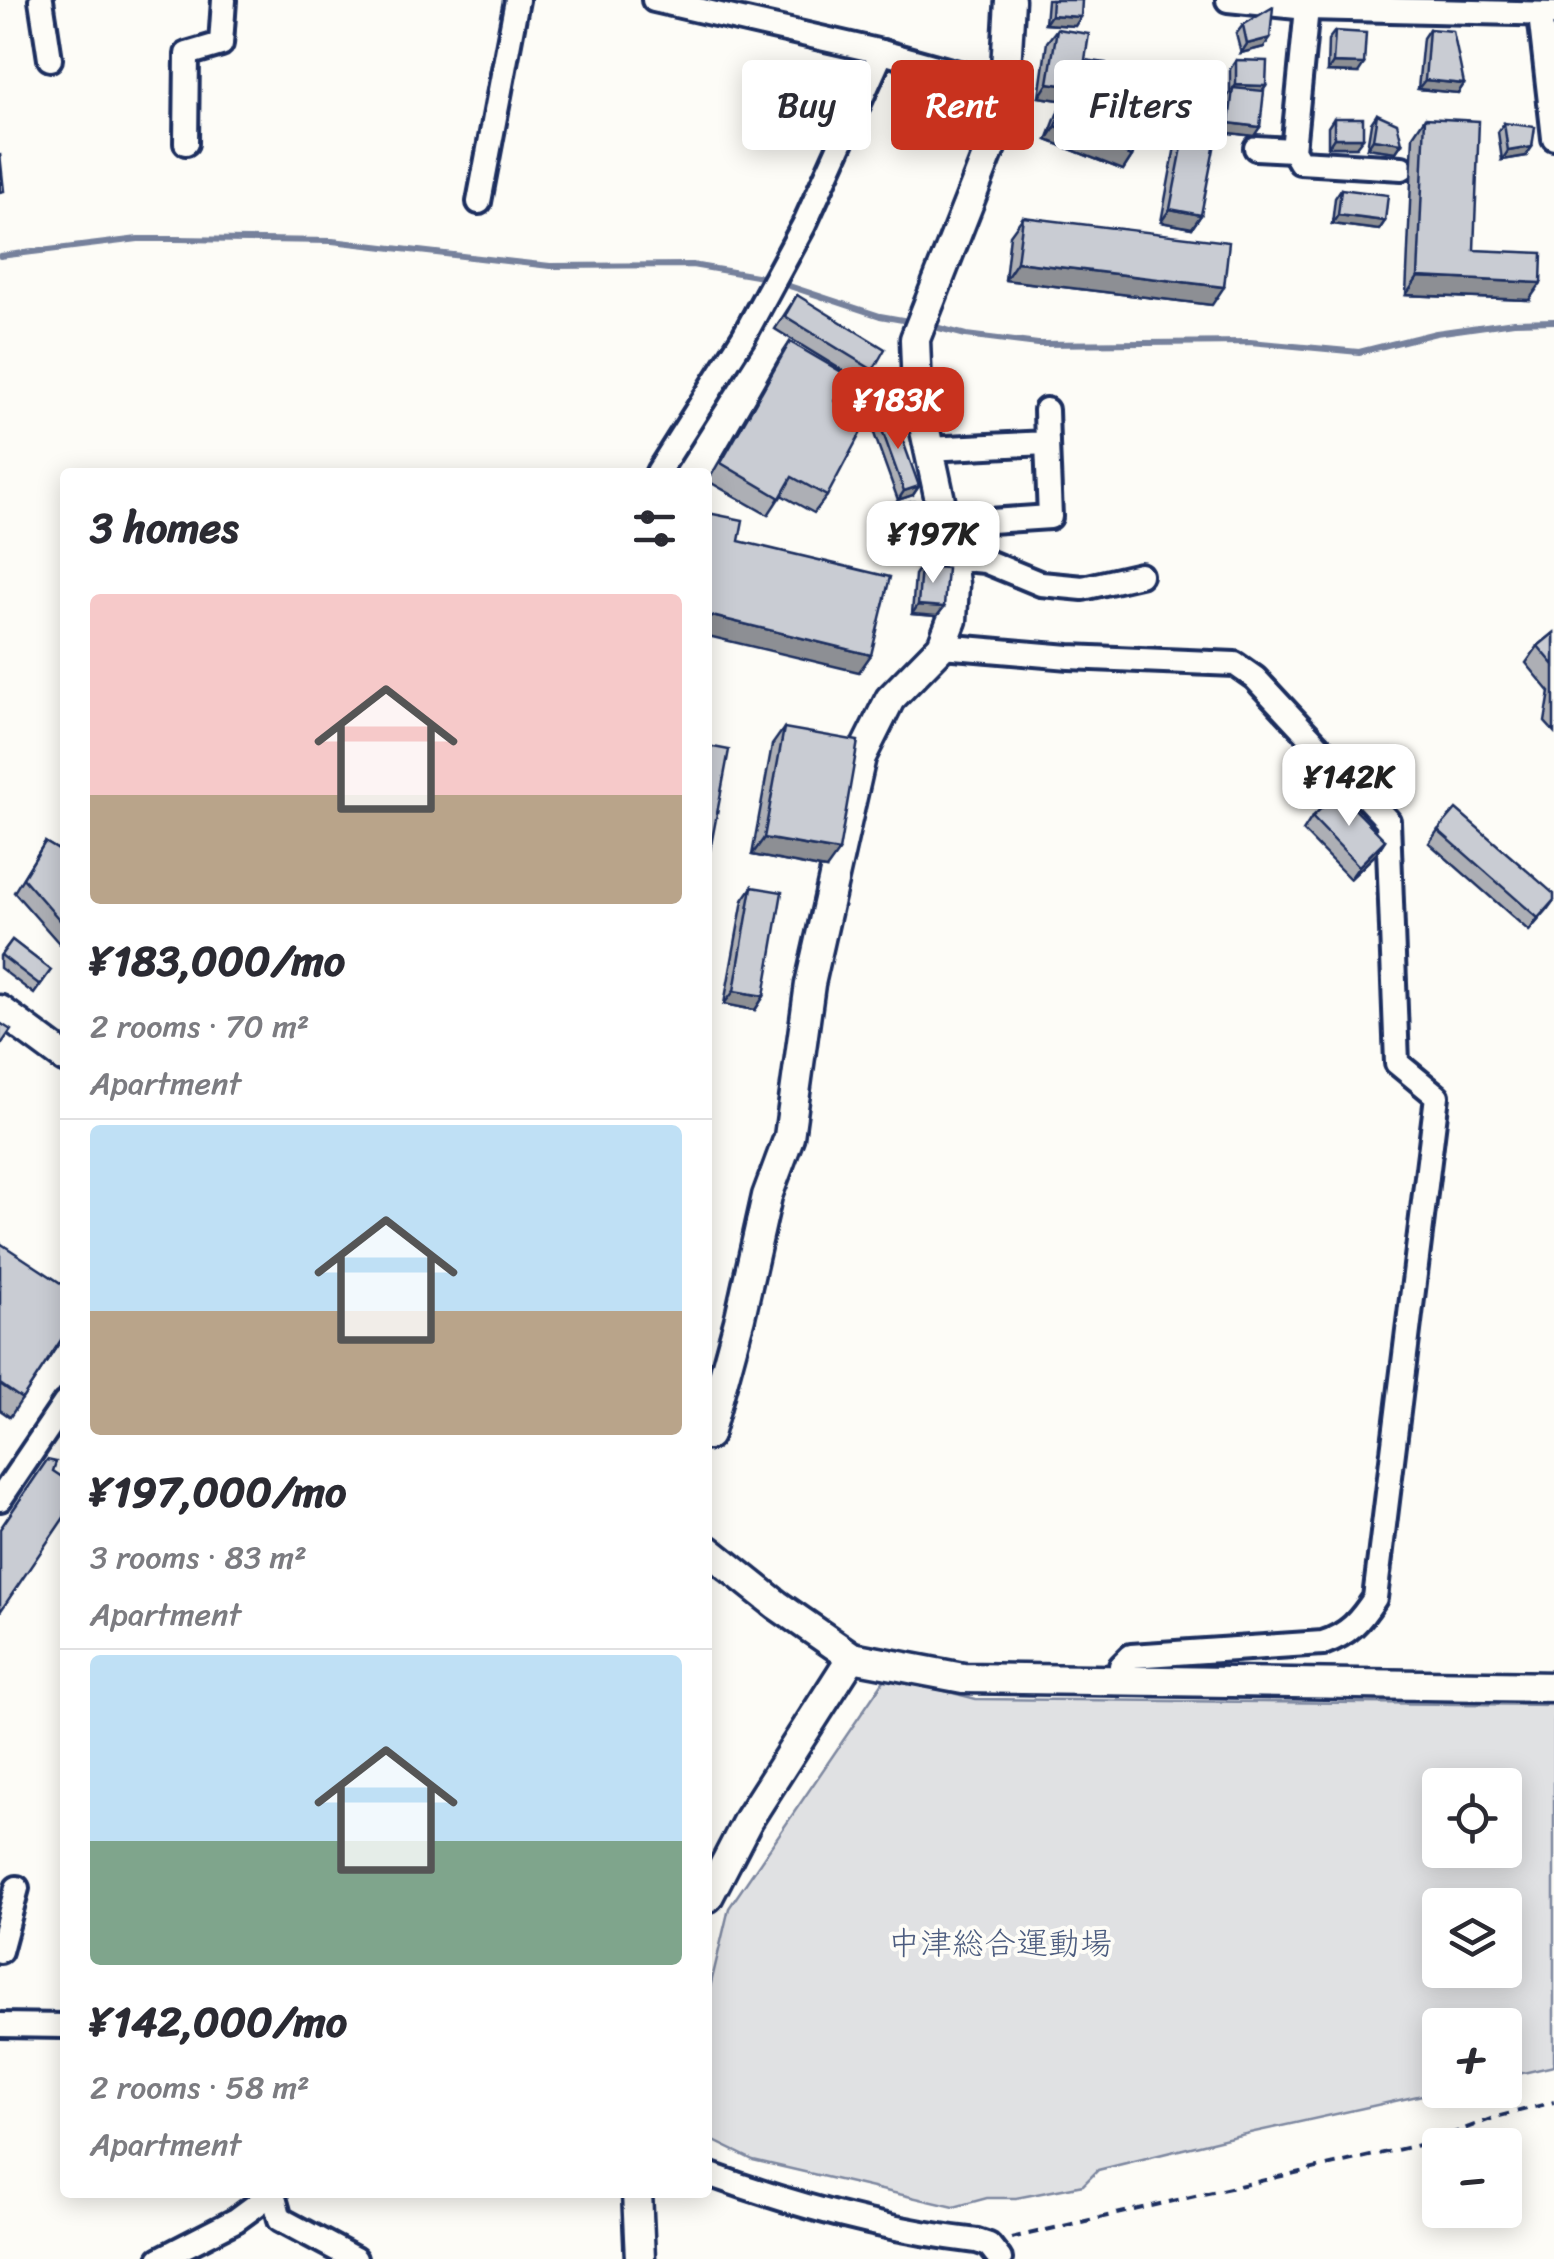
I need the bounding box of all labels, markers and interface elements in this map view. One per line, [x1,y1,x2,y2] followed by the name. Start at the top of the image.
[742,60,871,150] chip: Buy
[891,60,1034,150] chip: Rent
[1054,60,1227,150] chip: Filters
[828,367,968,452] pin: ¥183K
[854,371,942,428] text: ¥183K
[90,491,238,565] text: 3 homes
[627,501,682,556] icon: filters
[863,501,1003,586] pin: ¥197K
[889,505,977,562] text: ¥197K
[296,659,476,839] icon: home
[1279,744,1419,829] pin: ¥142K
[1304,748,1394,805] text: ¥142K
[90,924,345,998] text: ¥183,000/mo
[90,998,309,1055] text: 2 rooms · 70 m²
[90,1055,241,1112] text: Apartment
[296,1190,476,1370] icon: home
[90,1455,346,1529] text: ¥197,000/mo
[90,1529,307,1586] text: 3 rooms · 83 m²
[90,1586,241,1643] text: Apartment
[296,1720,476,1900] icon: home
[1422,1768,1522,2228] map controls
[1422,1768,1522,1868] button: locate
[1422,1888,1522,1988] button: layers
[888,1915,1112,1972] park label: 中津総合運動場
[90,1985,347,2059] text: ¥142,000/mo
[1422,2008,1522,2108] button: +
[90,2059,310,2116] text: 2 rooms · 58 m²
[90,2116,241,2173] text: Apartment
[1422,2128,1522,2228] button: −

